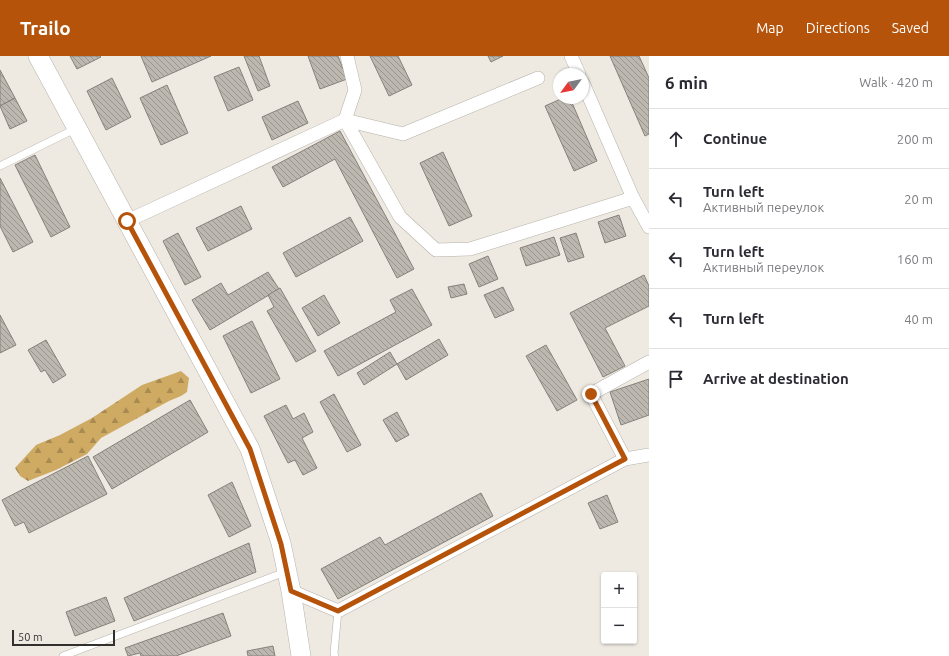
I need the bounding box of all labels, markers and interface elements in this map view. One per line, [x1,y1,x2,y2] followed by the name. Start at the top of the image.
[20,17,71,39] text: Trailo
[756,20,784,36] text: Map
[806,20,870,36] text: Directions
[892,20,929,36] text: Saved
[553,68,589,104] north arrow
[665,73,708,92] text: 6 min
[859,75,933,89] text: Walk · 420 m
[665,128,687,150] icon: ahead
[703,130,767,147] text: Continue
[897,132,933,146] text: 200 m
[703,183,764,200] text: Turn left
[665,188,687,210] icon: left
[904,192,933,206] text: 20 m
[703,200,824,214] text: Активный переулок
[118,212,136,230] route start
[703,243,764,260] text: Turn left
[665,248,687,270] icon: left
[897,252,933,266] text: 160 m
[703,260,824,274] text: Активный переулок
[665,308,687,330] icon: left
[703,310,764,327] text: Turn left
[904,312,933,326] text: 40 m
[665,368,687,390] icon: arrive
[703,370,849,387] text: Arrive at destination
[582,385,600,403] route end
[601,572,637,644] map controls
[601,572,637,608] button: +
[601,608,637,644] button: −
[12,628,115,647] scale bar
[18,631,42,643] text: 50 m

